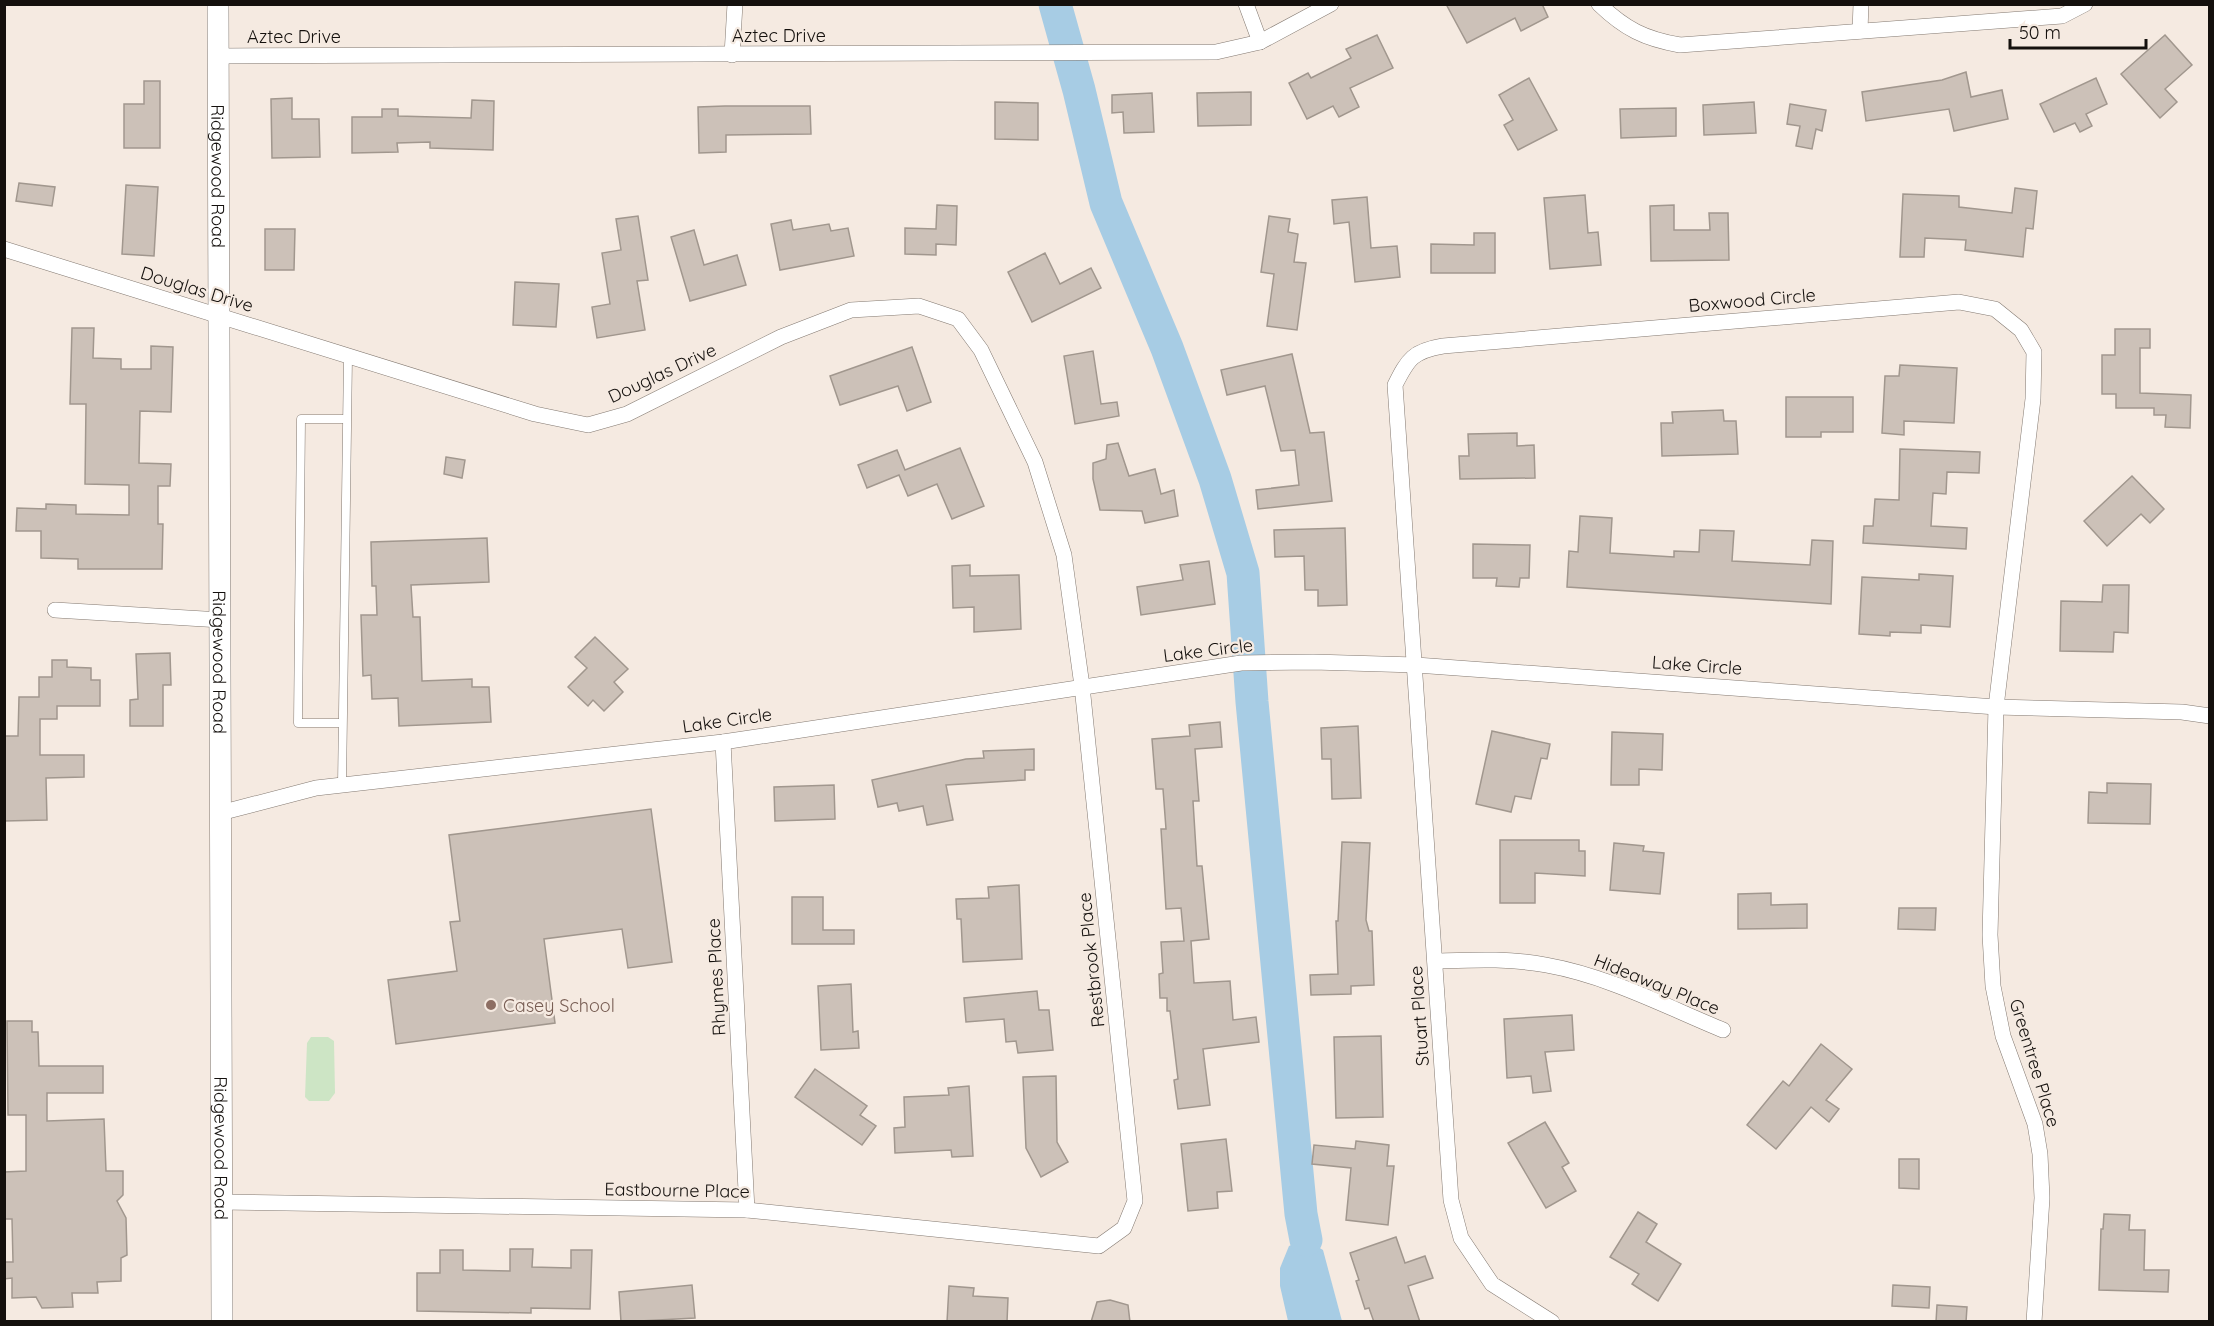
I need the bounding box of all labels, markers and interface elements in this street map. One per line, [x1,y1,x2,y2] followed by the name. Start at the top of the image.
[2010,12,2146,50] scale bar
[2019,21,2061,44] text: 50 m
[732,24,826,47] street label: Aztec Drive
[247,25,341,48] street label: Aztec Drive
[207,104,230,248] street label: Ridgewood Road
[138,261,256,317] street label: Douglas Drive
[1687,283,1817,317] street label: Boxwood Circle
[604,338,720,408] street label: Douglas Drive
[208,590,232,734] street label: Ridgewood Road
[1162,633,1254,667] street label: Lake Circle
[1651,650,1743,680] street label: Lake Circle
[681,702,773,738] street label: Lake Circle
[1072,891,1110,1029] street label: Restbrook Place
[701,918,731,1036] street label: Rhymes Place
[1591,948,1723,1020] street label: Hideaway Place
[1404,965,1434,1067] street label: Stuart Place
[503,994,615,1017] place label: Casey School
[2005,996,2065,1130] street label: Greentree Place
[484,998,498,1012] marker: Casey School
[210,1076,233,1220] street label: Ridgewood Road
[604,1177,750,1203] street label: Eastbourne Place

